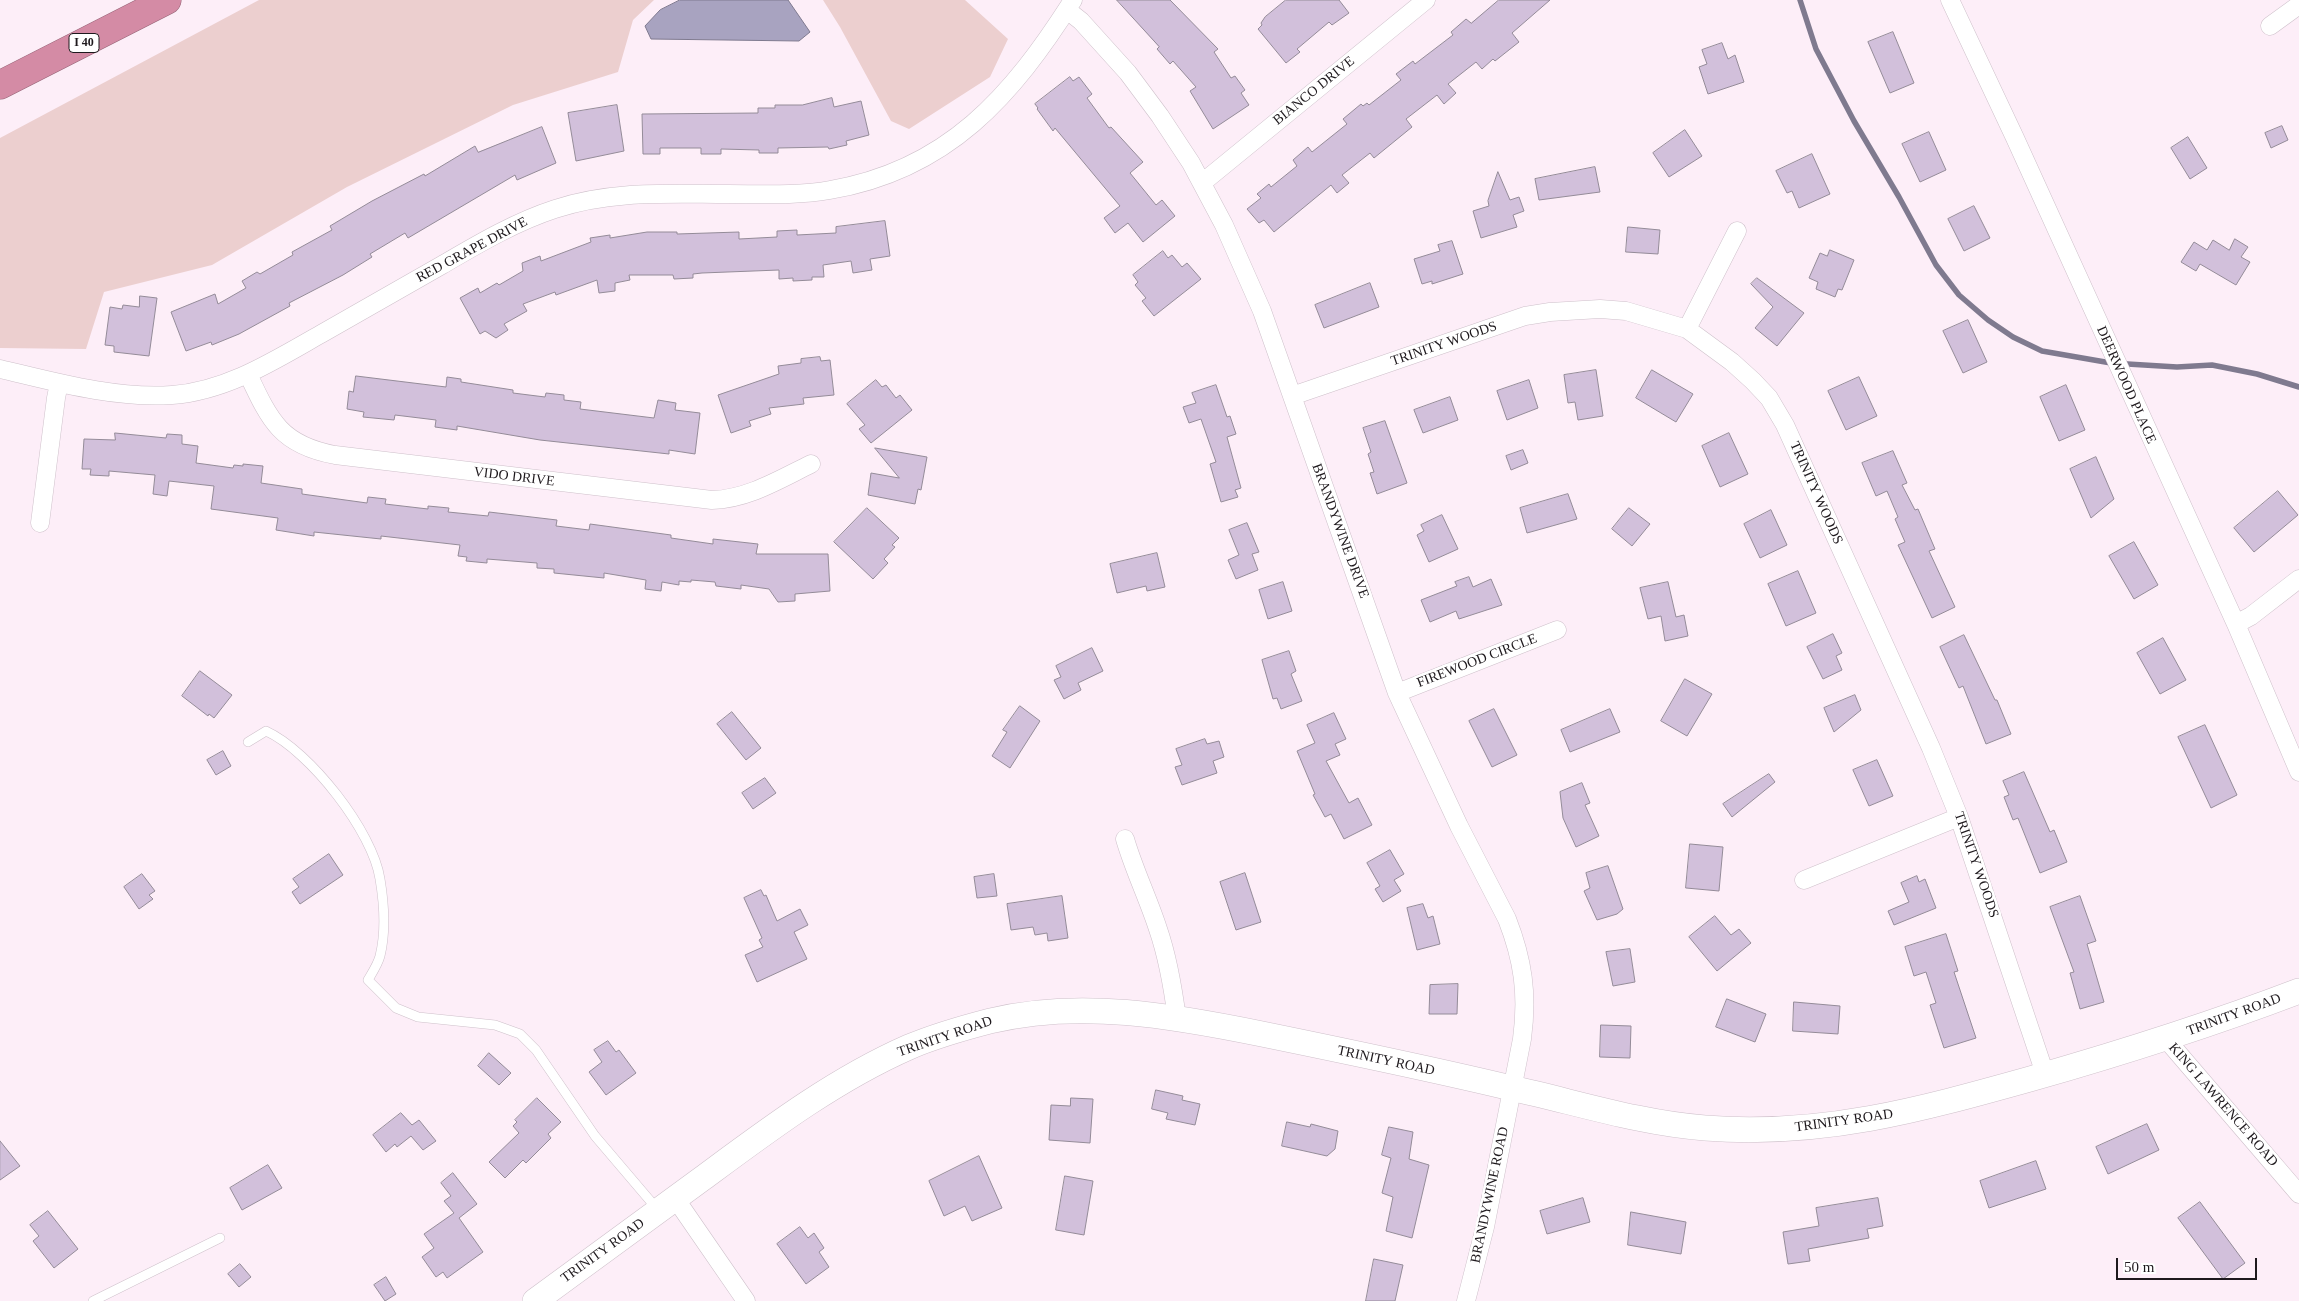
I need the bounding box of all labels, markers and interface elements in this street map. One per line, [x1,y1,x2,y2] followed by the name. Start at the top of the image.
[69,34,99,52] road number: I 40
[1270,53,1358,129] street label: BIANCO DRIVE
[413,214,531,286] street label: RED GRAPE DRIVE
[1389,318,1499,370] street label: TRINITY WOODS
[2092,323,2160,447] street label: DEERWOOD PLACE
[1786,439,1846,547] street label: TRINITY WOODS
[1308,461,1372,601] street label: BRANDYWINE DRIVE
[473,464,555,490] street label: VIDO DRIVE
[1415,630,1539,692] street label: FIREWOOD CIRCLE
[1950,810,2002,920] street label: TRINITY WOODS
[2185,990,2283,1040] street label: TRINITY ROAD
[895,1013,995,1061] street label: TRINITY ROAD
[2165,1040,2281,1170] street label: KING LAWRENCE ROAD
[1336,1042,1436,1080] street label: TRINITY ROAD
[1794,1106,1894,1136] street label: TRINITY ROAD
[1467,1125,1513,1265] street label: BRANDYWINE ROAD
[558,1215,648,1287] street label: TRINITY ROAD
[2119,1248,2260,1280] scale bar
[2124,1259,2154,1275] text: 50 m

